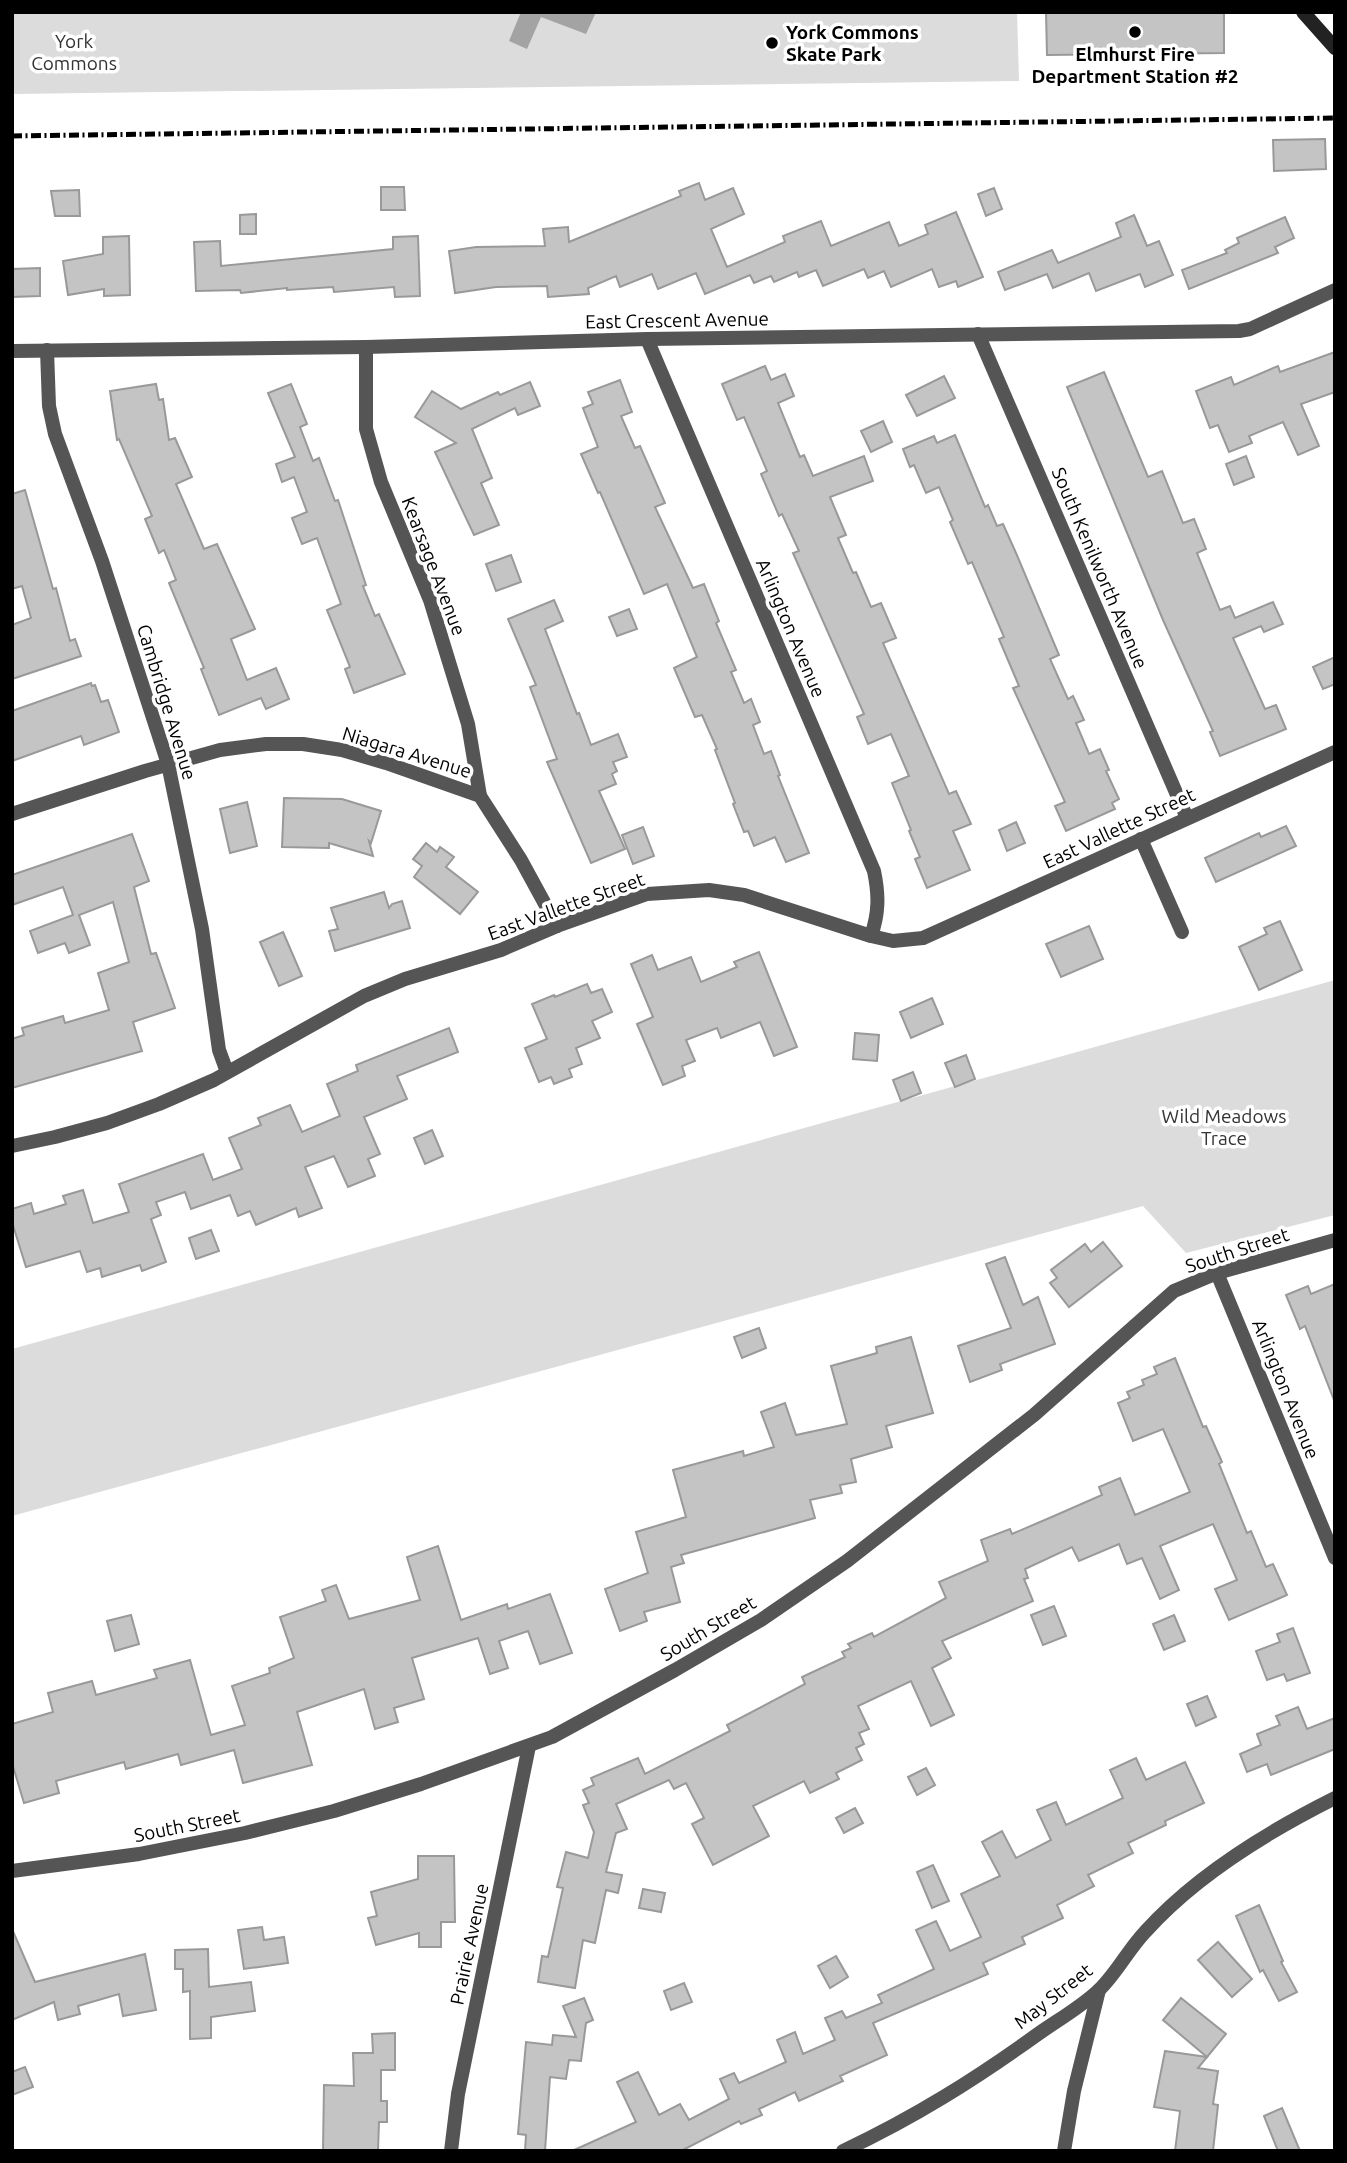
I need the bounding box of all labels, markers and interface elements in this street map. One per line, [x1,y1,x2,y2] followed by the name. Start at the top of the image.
[786,21,919,65] place label: York Commons Skate Park
[1127,24,1143,40] marker: Elmhurst Fire Department Station #2
[31,30,117,74] park label: York Commons
[764,35,780,51] marker: York Commons Skate Park
[1032,43,1238,87] place label: Elmhurst Fire Department Station #2
[585,307,769,333] street label: East Crescent Avenue
[1048,464,1152,672] street label: South Kenilworth Avenue
[397,494,471,638] street label: Kearsage Avenue
[752,555,830,701] street label: Arlington Avenue
[133,621,201,783] street label: Cambridge Avenue
[340,722,474,782] street label: Niagara Avenue
[1039,783,1199,873] street label: East Vallette Street
[485,867,648,945] street label: East Vallette Street
[1162,1105,1286,1149] park label: Wild Meadows Trace
[1182,1223,1292,1277] street label: South Street
[1248,1316,1324,1462] street label: Arlington Avenue
[656,1591,760,1665] street label: South Street
[132,1804,242,1846] street label: South Street
[445,1881,493,2007] street label: Prairie Avenue
[1010,1958,1097,2033] street label: May Street

